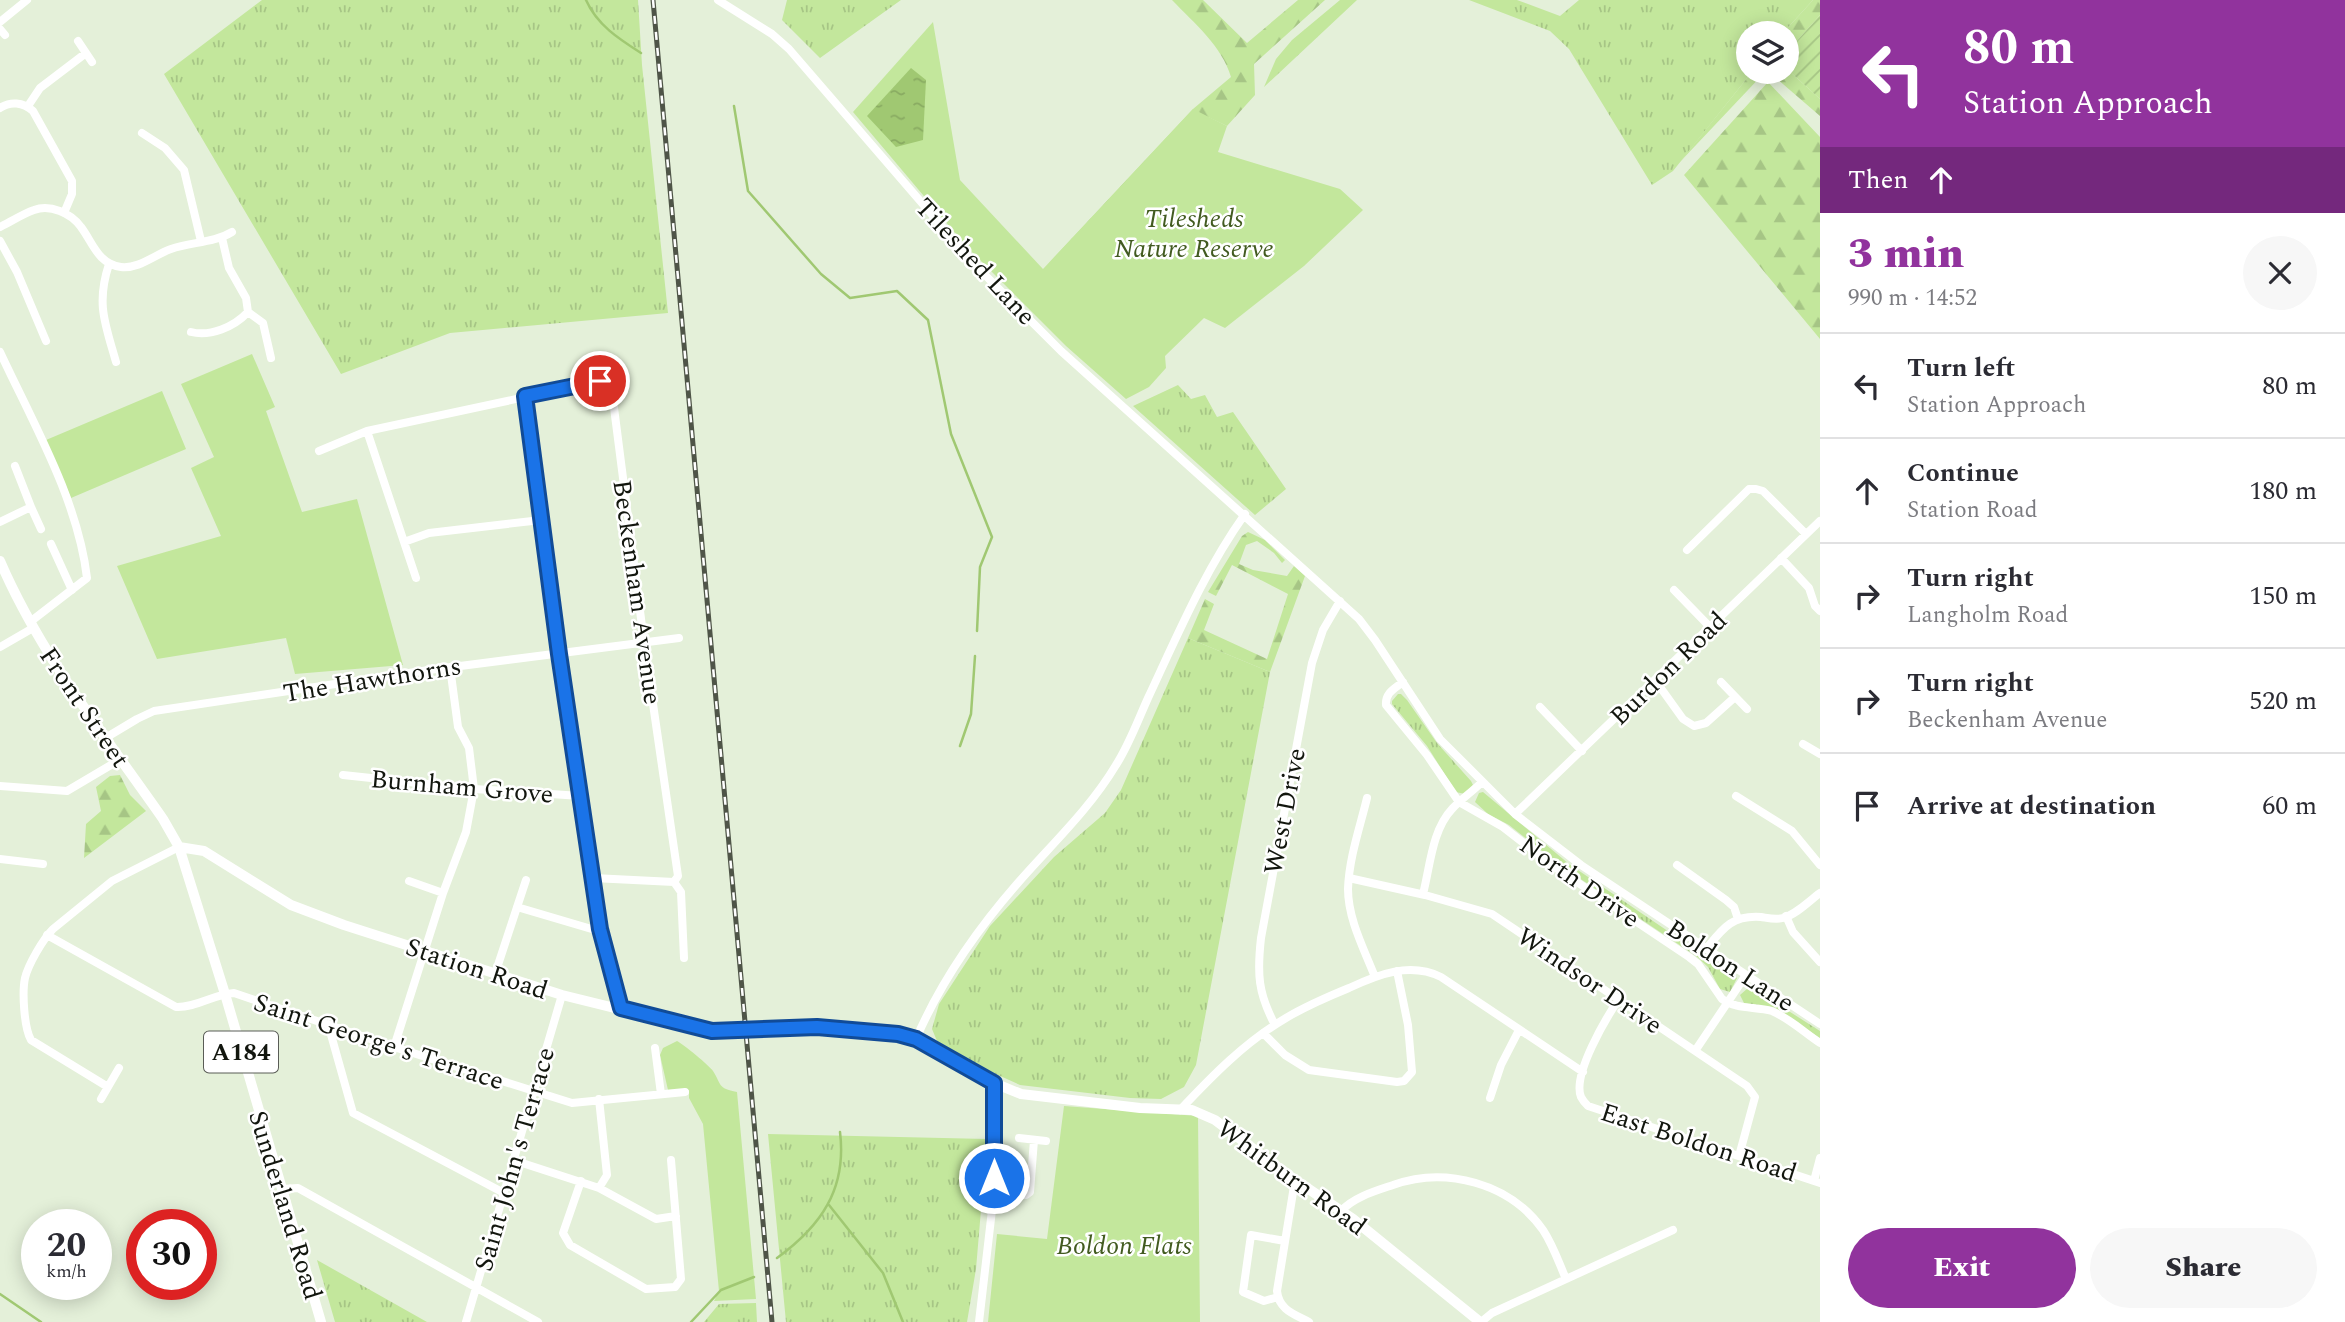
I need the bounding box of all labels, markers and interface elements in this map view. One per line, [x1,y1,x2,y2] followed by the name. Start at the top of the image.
[1963,11,2074,86] text: 80 m
[1736,21,1799,84] map controls
[1736,21,1799,84] button: layers
[1848,28,1939,119] icon: left
[1963,79,2213,128] text: Station Approach
[1848,160,1908,200] text: Then
[1922,161,1960,199] icon: ahead
[905,189,1045,335] street label: Tileshed Lane
[1114,199,1274,269] park label: Tilesheds Nature Reserve
[1848,223,1964,286] text: 3 min
[2243,236,2317,310] button: close
[1848,281,1977,316] text: 990 m · 14:52
[1907,348,2015,388] text: Turn left
[570,351,630,411] pin
[581,362,619,400] icon: arrive
[2262,366,2317,406] text: 80 m
[1848,367,1886,405] icon: left
[1907,388,2086,423] text: Station Approach
[1907,453,2019,493] text: Continue
[2249,471,2317,511] text: 180 m
[1848,472,1886,510] icon: ahead
[601,477,673,707] street label: Beckenham Avenue
[1907,493,2038,528] text: Station Road
[1907,558,2034,598] text: Turn right
[2249,576,2317,616] text: 150 m
[1848,577,1886,615] icon: right
[1907,598,2068,633] text: Langholm Road
[1601,602,1737,735] street label: Burdon Road
[29,639,140,776] street label: Front Street
[280,646,464,714] street label: The Hawthorns
[1907,663,2034,703] text: Turn right
[2249,681,2317,721] text: 520 m
[1848,682,1886,720] icon: right
[1907,703,2107,738] text: Beckenham Avenue
[1253,745,1317,878] street label: West Drive
[369,759,555,815] street label: Burnham Grove
[1907,786,2156,826] text: Arrive at destination
[2262,786,2317,826] text: 60 m
[1848,787,1886,825] icon: arrive
[1511,825,1648,938] street label: North Drive
[1658,909,1803,1022] street label: Boldon Lane
[1508,917,1671,1045] street label: Windsor Drive
[400,927,553,1011] street label: Station Road
[248,983,509,1101] street label: Saint George's Terrace
[204,1032,278,1072] road number: A184
[464,1042,566,1276] street label: Saint John's Terrace
[1595,1092,1802,1194] street label: East Boldon Road
[237,1106,333,1305] street label: Sunderland Road
[1208,1109,1375,1246] street label: Whitburn Road
[957,1141,1031,1215] position arrow
[126,1209,217,1300] speed limit sign: 30
[47,1219,86,1272] text: 20
[1056,1226,1192,1266] park label: Boldon Flats
[1848,1228,2076,1308] button: Exit
[2090,1228,2317,1308] button: Share
[46,1258,87,1285] text: km/h

